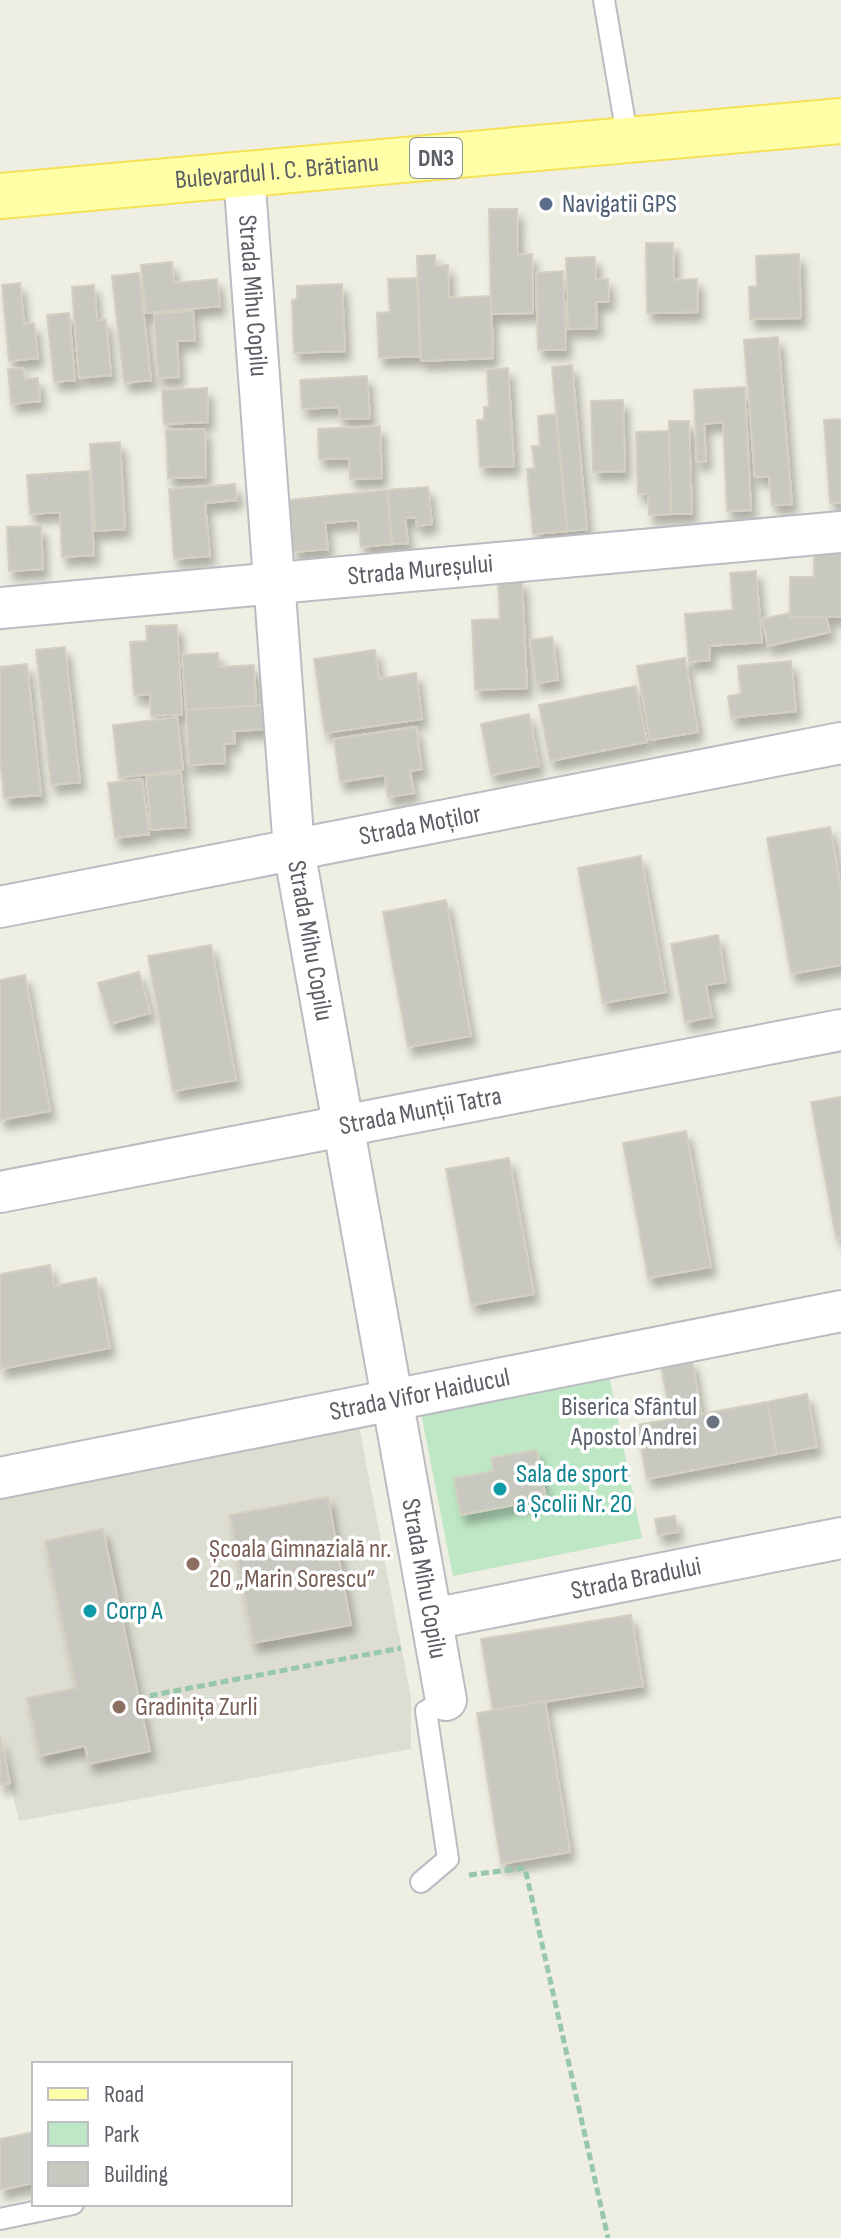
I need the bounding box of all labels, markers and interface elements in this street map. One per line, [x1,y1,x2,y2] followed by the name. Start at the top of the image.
[410,138,462,178] road number: DN3
[174,147,380,196] street label: Bulevardul I. C. Brătianu
[562,189,677,220] place label: Navigatii GPS
[537,195,555,213] marker: Navigatii GPS
[232,214,274,378] street label: Strada Mihu Copilu
[346,548,494,592] street label: Strada Mureșului
[357,798,484,852] street label: Strada Moților
[281,858,340,1023] street label: Strada Mihu Copilu
[337,1080,504,1142] street label: Strada Munții Tatra
[327,1362,513,1428] street label: Strada Vifor Haiducul
[561,1392,697,1453] place label: Biserica Sfântul Apostol Andrei
[704,1413,722,1431] marker: Biserica Sfântul Apostol Andrei
[516,1459,632,1520] place label: Sala de sport a Școlii Nr. 20
[491,1480,509,1498] marker: Sala de sport a Școlii Nr. 20
[395,1496,454,1661] street label: Strada Mihu Copilu
[209,1534,391,1595] place label: Școala Gimnazială nr. 20 „Marin Sorescu”
[568,1551,704,1607] street label: Strada Bradului
[184,1555,202,1573] marker: Școala Gimnazială nr. 20 „Marin Sorescu”
[106,1596,164,1627] place label: Corp A
[81,1602,99,1620] marker: Corp A
[135,1692,258,1723] place label: Gradinița Zurli
[110,1698,128,1716] marker: Gradinița Zurli
[32,2062,292,2206] legend
[104,2080,144,2109] text: Road
[104,2120,139,2149] text: Park
[104,2160,168,2189] text: Building

